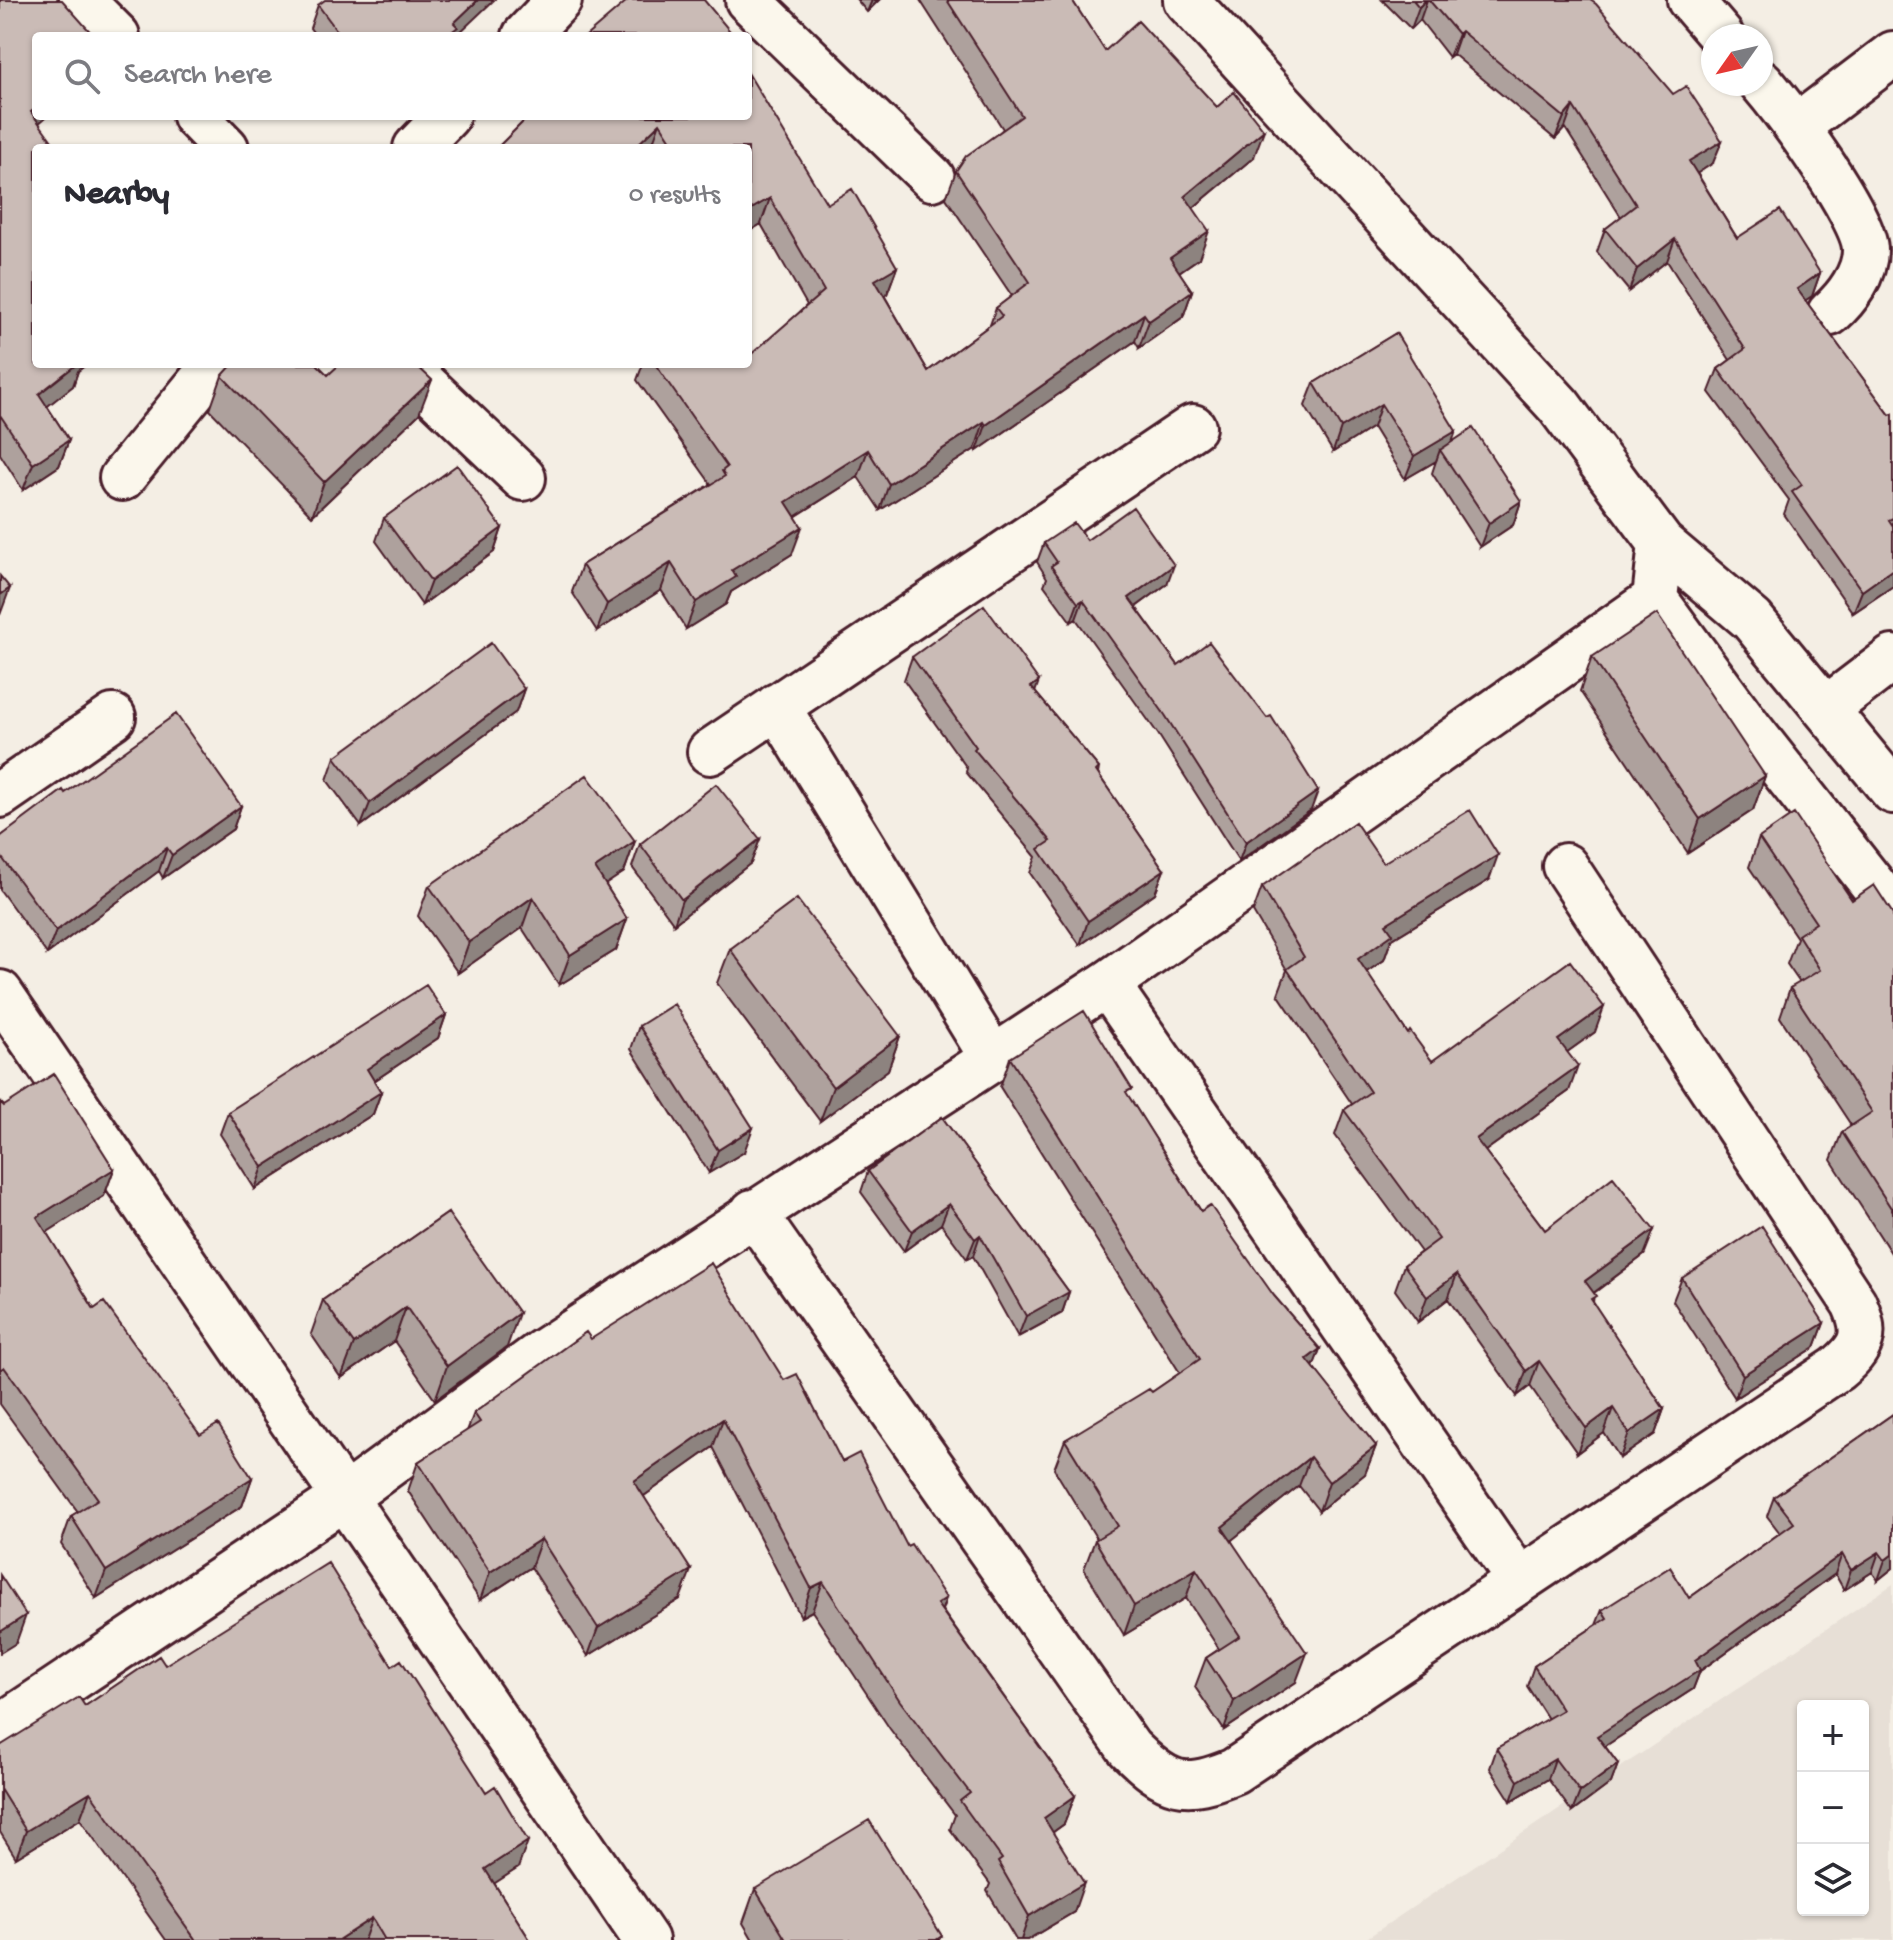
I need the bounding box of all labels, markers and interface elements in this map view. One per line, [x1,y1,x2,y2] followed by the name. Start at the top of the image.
[1701,24,1773,96] north arrow
[32,32,752,120] search box
[60,54,104,98] icon: search
[124,59,272,94] text: Search here
[64,176,169,216] text: Nearby
[629,181,720,212] text: 0 results
[1797,1700,1869,1916] map controls
[1797,1700,1869,1772] button: +
[1797,1772,1869,1844] button: −
[1797,1844,1869,1916] button: layers

